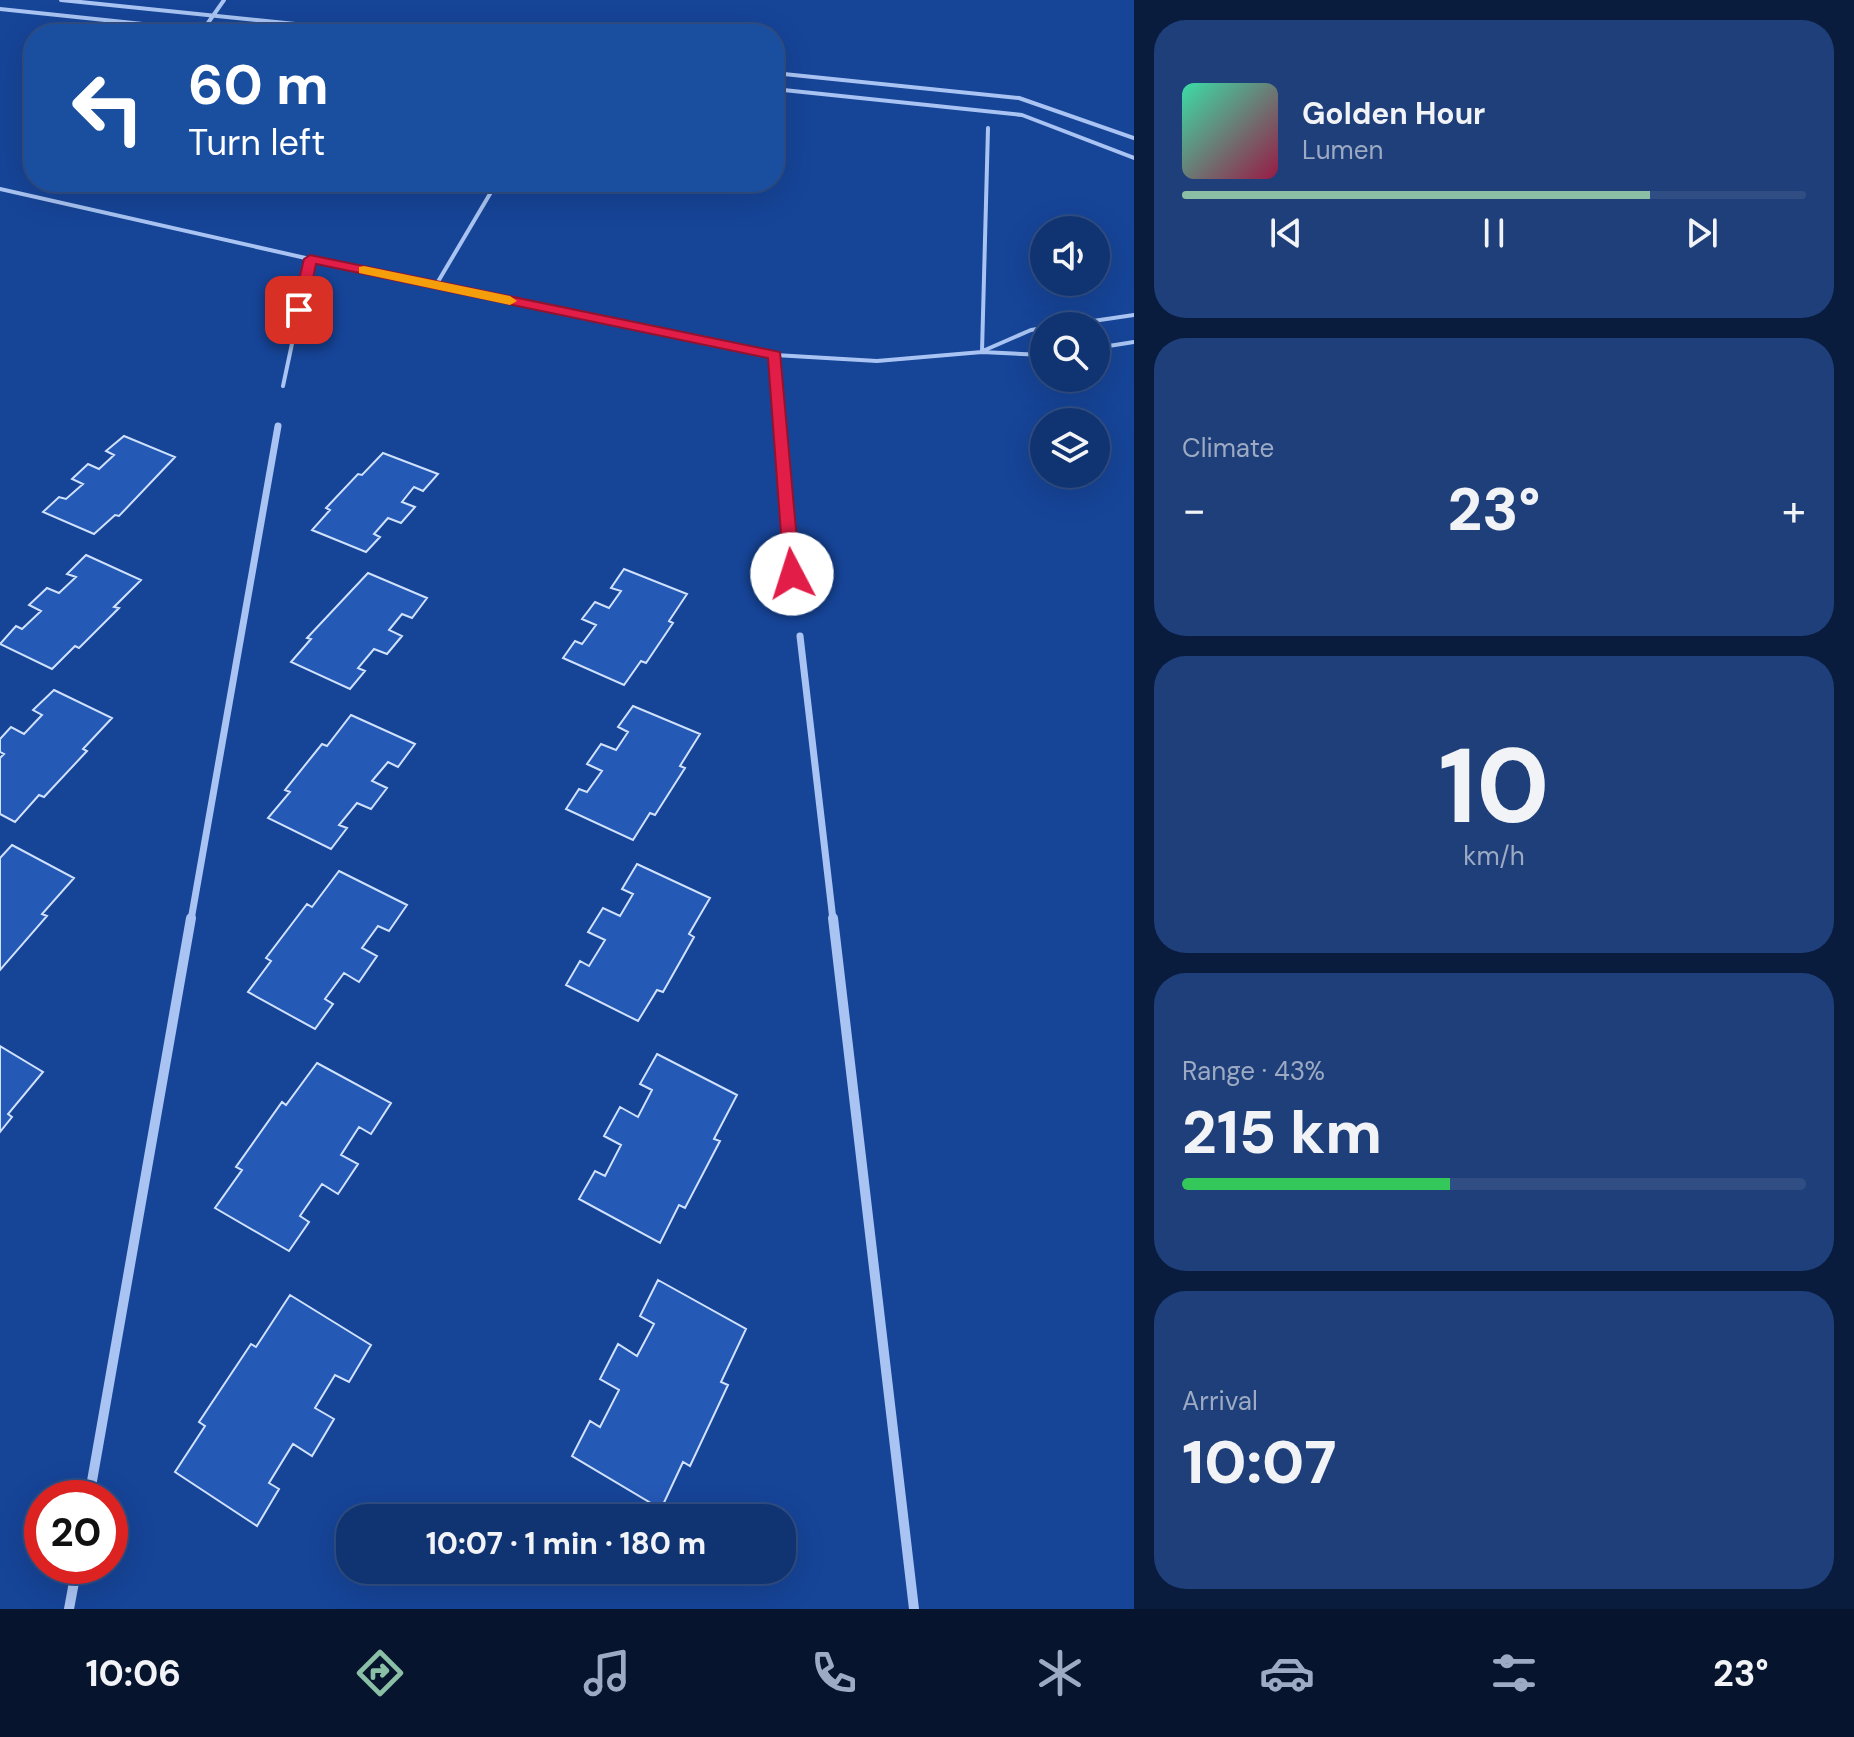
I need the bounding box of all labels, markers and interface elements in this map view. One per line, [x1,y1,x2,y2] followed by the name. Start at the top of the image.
[188,48,329,121] text: 60 m
[56,56,160,160] icon: left
[1302,94,1485,133] text: Golden Hour
[188,119,325,166] text: Turn left
[1302,133,1383,167] text: Lumen
[1264,211,1308,255] icon: previous
[1472,211,1516,255] icon: pause
[1680,211,1724,255] icon: next
[1030,216,1110,488] map controls
[1030,216,1110,296] button: sound
[265,276,333,344] pin
[277,288,321,332] icon: arrive
[1030,312,1110,392] button: search
[1030,408,1110,488] button: layers
[1182,431,1274,465] text: Climate
[1448,470,1540,549] text: 23°
[1182,481,1206,539] text: −
[1782,481,1806,539] text: +
[750,532,834,616] position arrow
[1438,719,1550,854] text: 10
[1463,839,1525,873] text: km/h
[1182,1054,1325,1088] text: Range · 43%
[1182,1093,1382,1172] text: 215 km
[1182,1384,1258,1418] text: Arrival
[1182,1423,1336,1502] text: 10:07
[24,1480,128,1584] speed limit sign: 20
[426,1524,706,1563] text: 10:07 · 1 min · 180 m
[352,1645,408,1701] icon: directions
[579,1645,635,1701] icon: music
[806,1645,862,1701] icon: phone
[1032,1645,1088,1701] icon: climate
[1259,1645,1315,1701] icon: car
[1486,1645,1542,1701] icon: filters
[85,1650,181,1697] text: 10:06
[1713,1650,1769,1697] text: 23°

